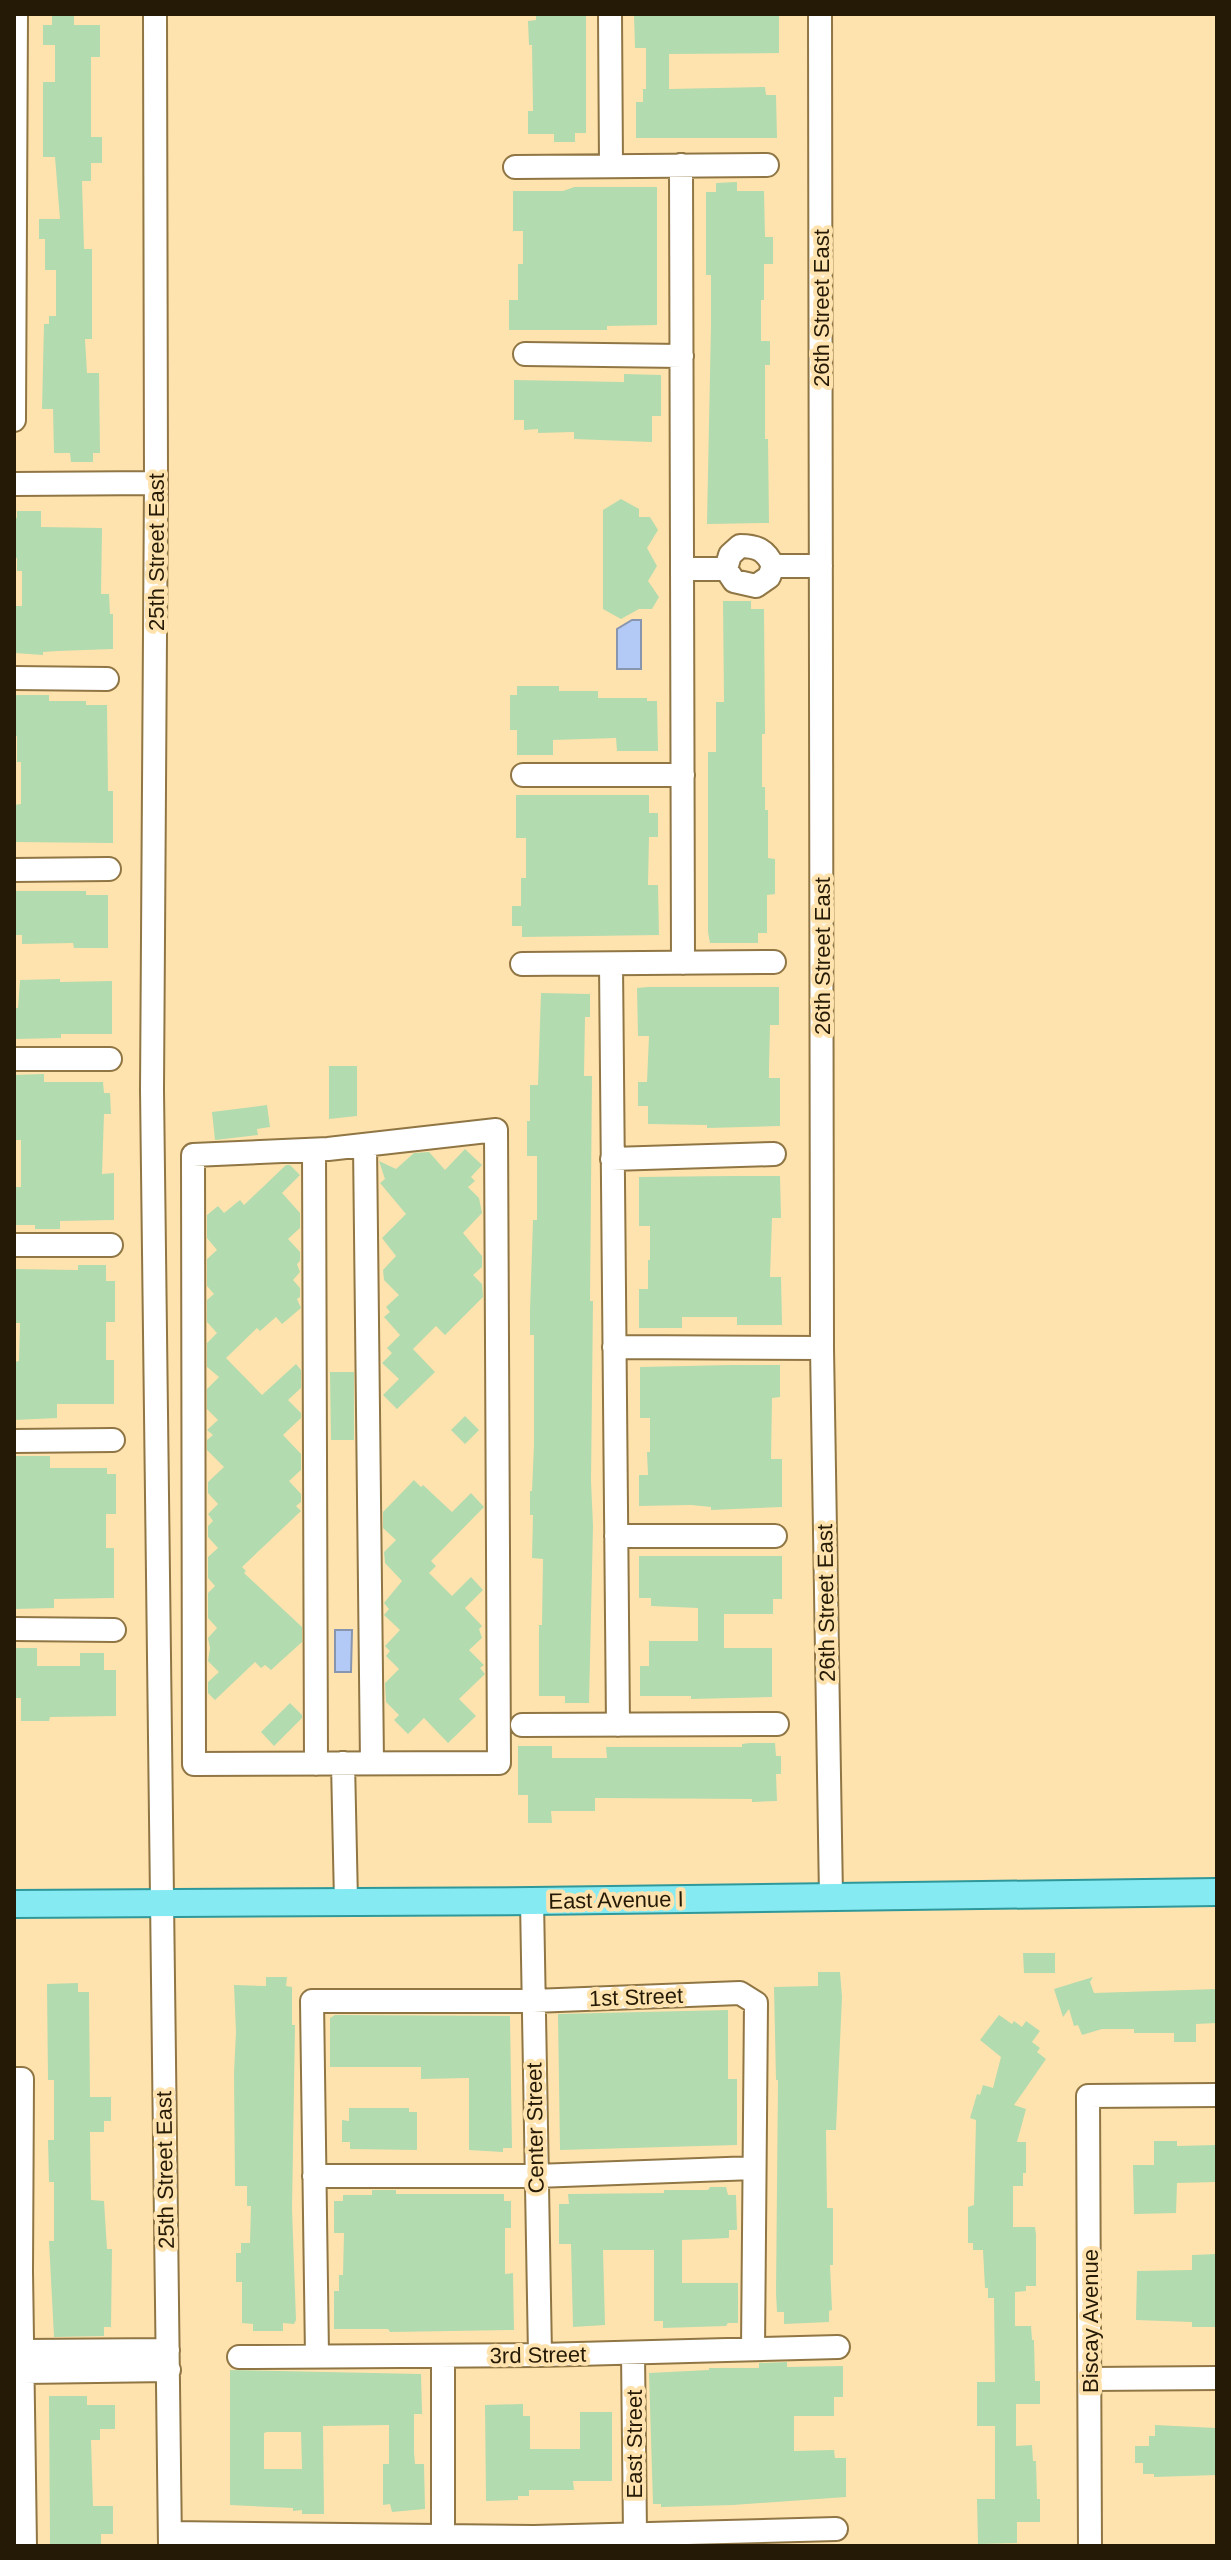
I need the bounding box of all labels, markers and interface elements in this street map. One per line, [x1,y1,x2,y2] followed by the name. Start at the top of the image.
[809,229,834,387] street label: 26th Street East
[144,473,169,631] street label: 25th Street East
[810,877,835,1035] street label: 26th Street East
[812,1524,840,1682] street label: 26th Street East
[548,1886,684,1914] street label: East Avenue I
[589,1983,683,2011] street label: 1st Street
[521,2062,549,2194] street label: Center Street
[151,2091,179,2249] street label: 25th Street East
[1078,2249,1103,2393] street label: Biscay Avenue
[489,2342,587,2368] street label: 3rd Street
[622,2390,647,2498] street label: East Street

